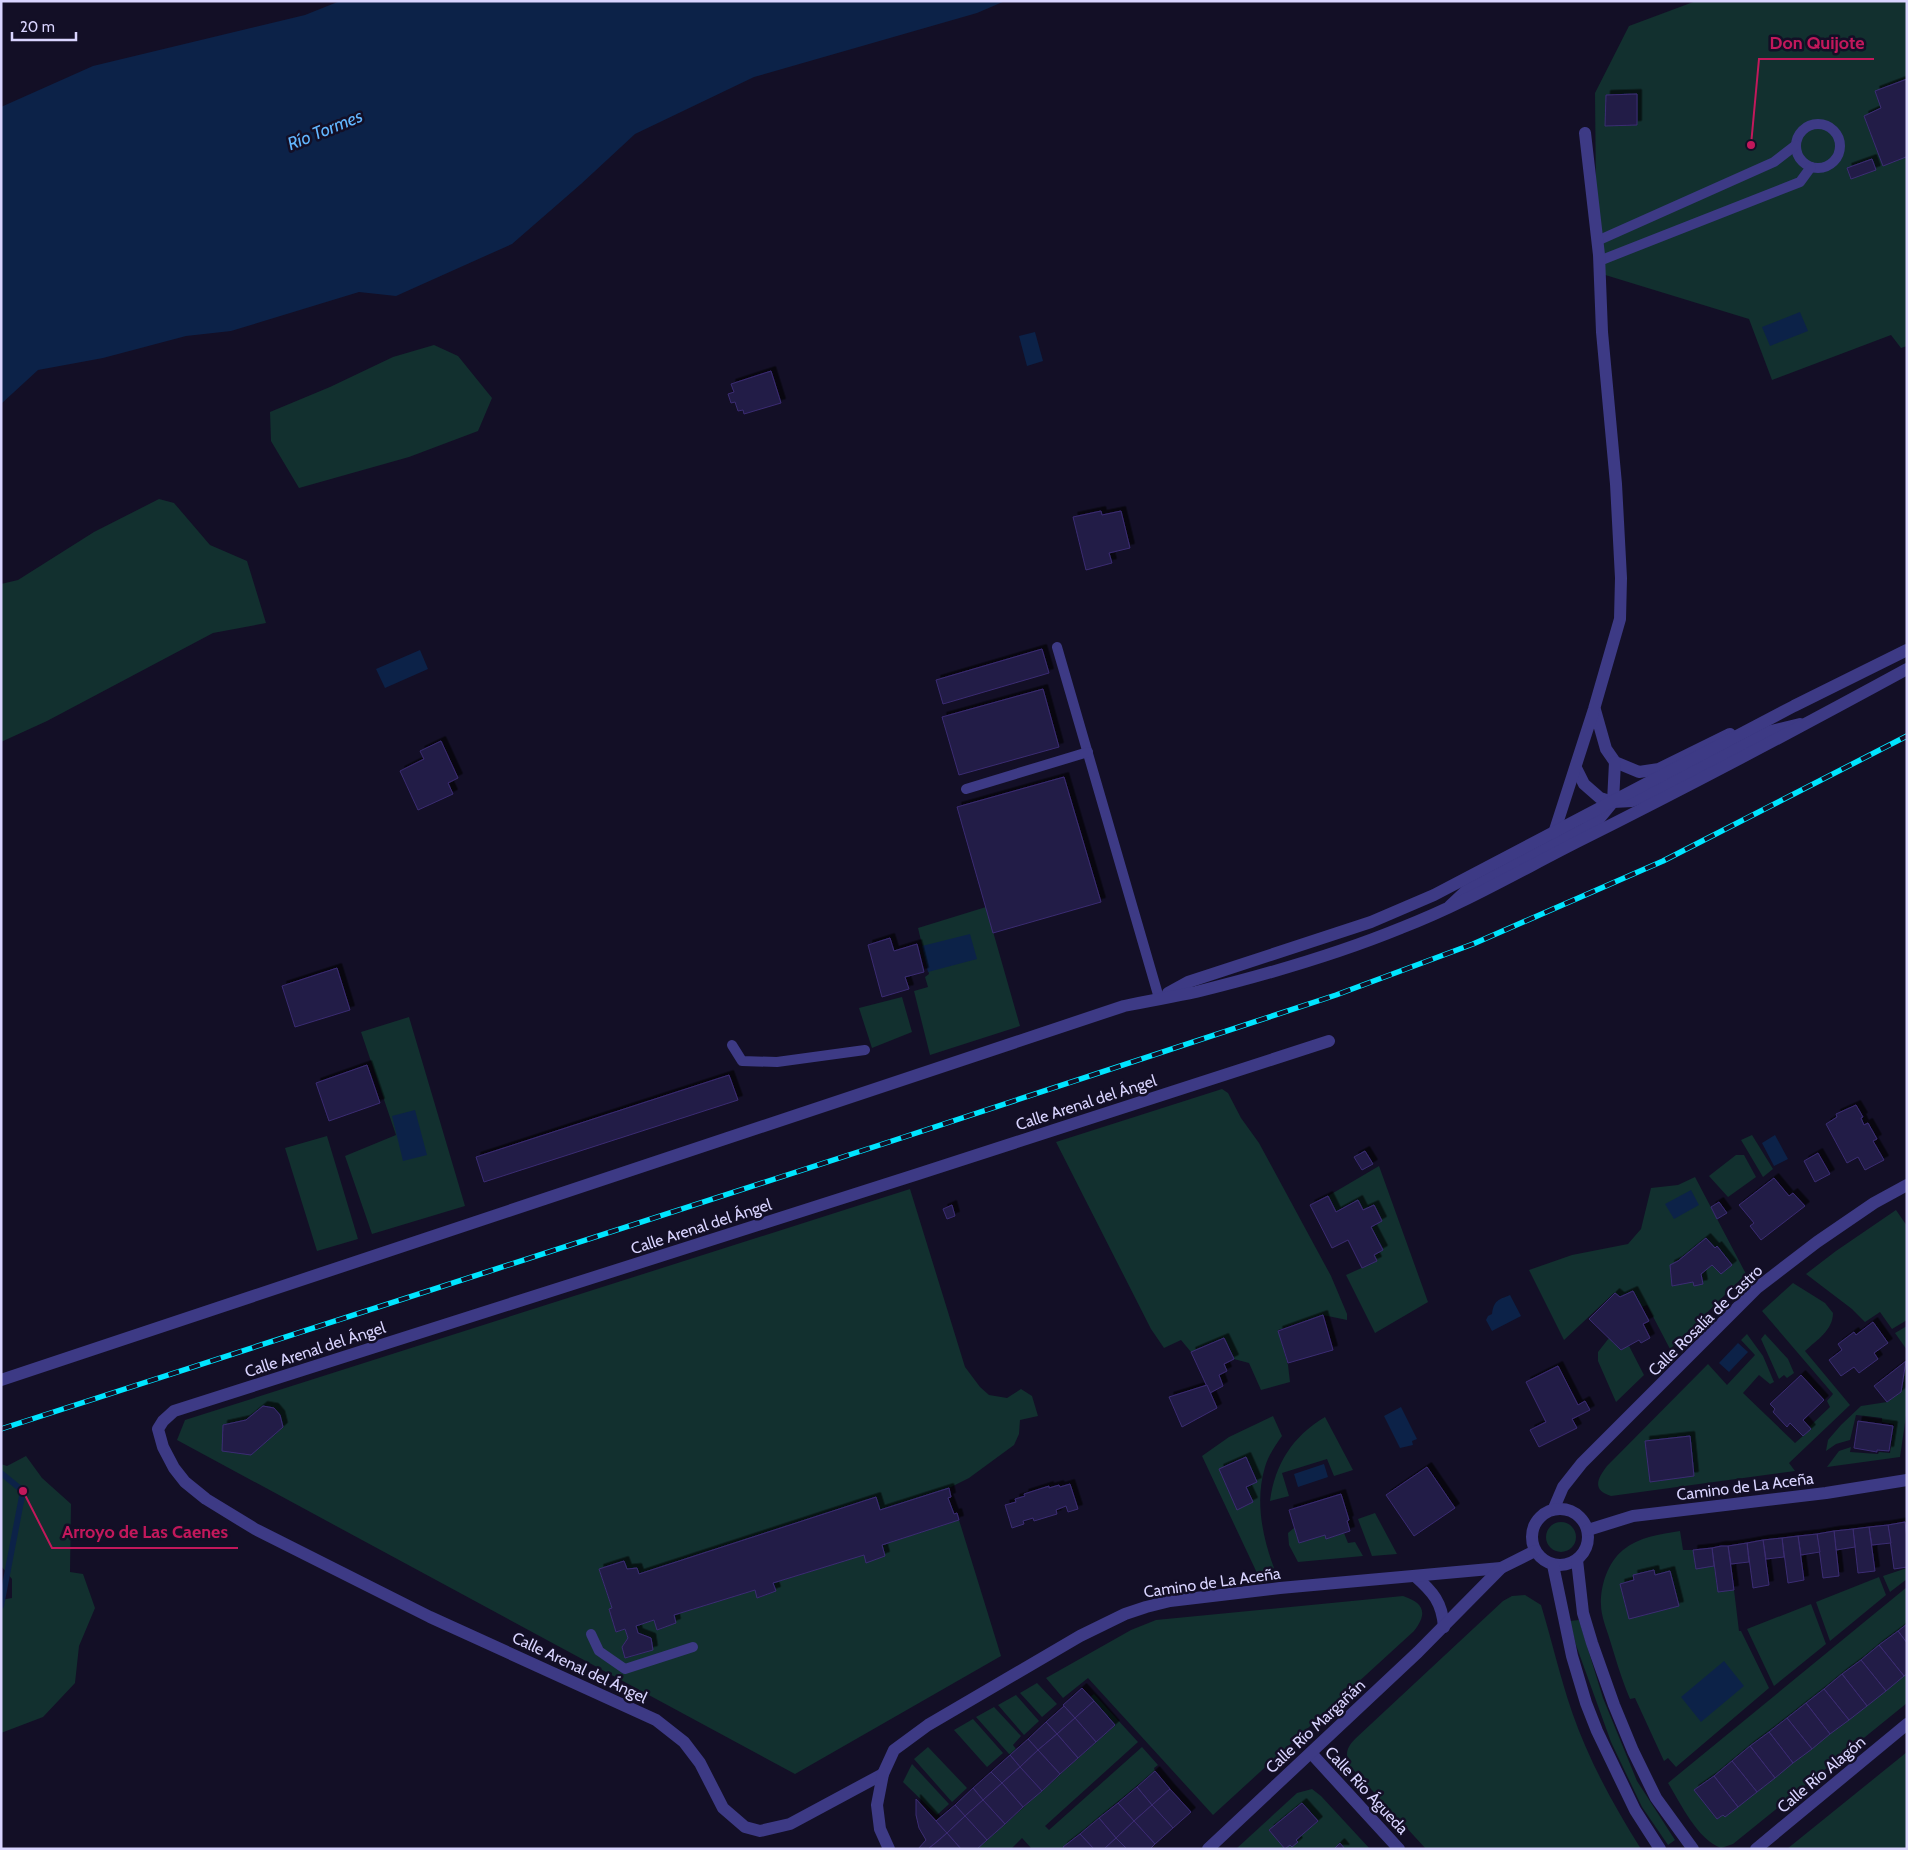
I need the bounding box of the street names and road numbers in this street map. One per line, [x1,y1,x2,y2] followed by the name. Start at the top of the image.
[1013,1071,1159,1134] street label: Calle Arenal del Ángel
[628,1195,774,1258] street label: Calle Arenal del Ángel
[1644,1261,1767,1380] street label: Calle Rosalía de Castro
[242,1318,388,1381] street label: Calle Arenal del Ángel
[1675,1469,1815,1504] street label: Camino de La Aceña
[1142,1563,1282,1602] street label: Camino de La Aceña
[509,1628,651,1707] street label: Calle Arenal del Ángel
[1262,1675,1369,1777] street label: Calle Río Margañán
[1773,1732,1869,1817] street label: Calle Río Alagón
[1321,1743,1412,1838] street label: Calle Río Águeda

